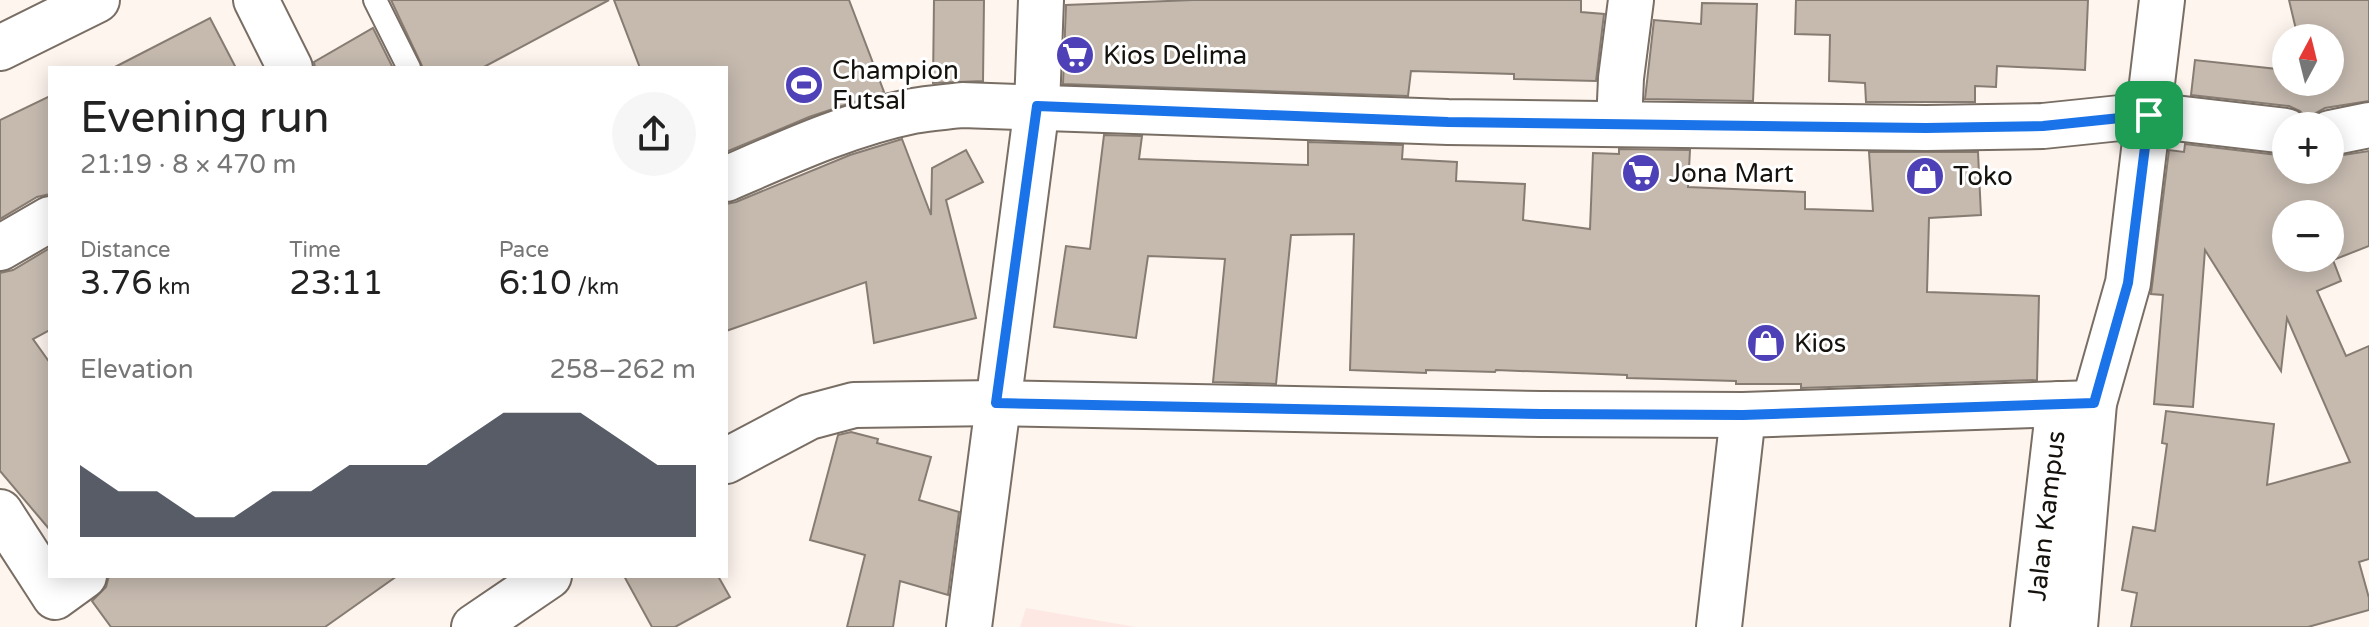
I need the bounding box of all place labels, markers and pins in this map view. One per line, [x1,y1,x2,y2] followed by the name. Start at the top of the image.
[1054,34,1096,76] supermarket icon: Kios Delima
[1103,40,1247,71] place label: Kios Delima
[832,55,959,116] place label: Champion Futsal
[783,64,825,106] sports icon: Champion Futsal
[2115,81,2183,149] pin
[1620,152,1662,194] supermarket icon: Jona Mart
[1904,155,1946,197] shop icon: Toko
[1669,158,1794,189] place label: Jona Mart
[1953,161,2013,192] place label: Toko
[1745,322,1787,364] shop icon: Kios
[1794,328,1846,359] place label: Kios

